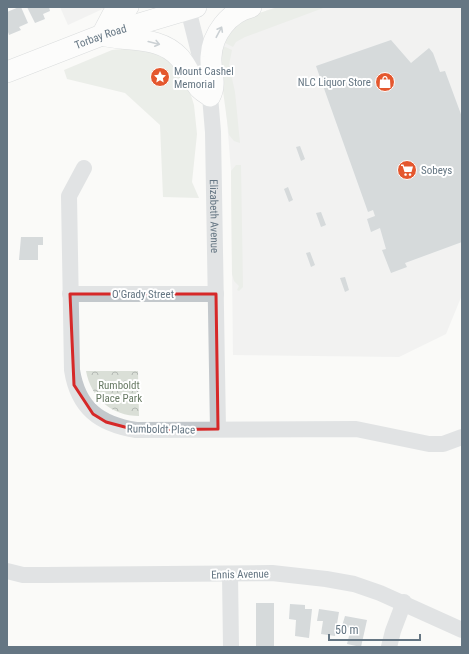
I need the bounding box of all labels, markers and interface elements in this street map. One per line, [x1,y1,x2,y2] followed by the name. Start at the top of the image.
[73,22,128,52] street label: Torbay Road
[216,26,224,38] one-way arrow
[147,39,160,47] one-way arrow
[174,65,234,91] place label: Mount Cashel Memorial
[149,66,171,88] place icon: Mount Cashel Memorial
[374,71,396,93] shop icon: NLC Liquor Store
[298,76,371,89] place label: NLC Liquor Store
[396,159,418,181] supermarket icon: Sobeys
[421,164,452,177] place label: Sobeys
[207,179,221,253] street label: Elizabeth Avenue
[112,288,174,301] street label: O'Grady Street
[96,379,142,405] park label: Rumboldt Place Park
[127,422,195,437] street label: Rumboldt Place
[211,567,269,582] street label: Ennis Avenue
[329,616,420,642] scale bar
[335,623,359,637] text: 50 m

